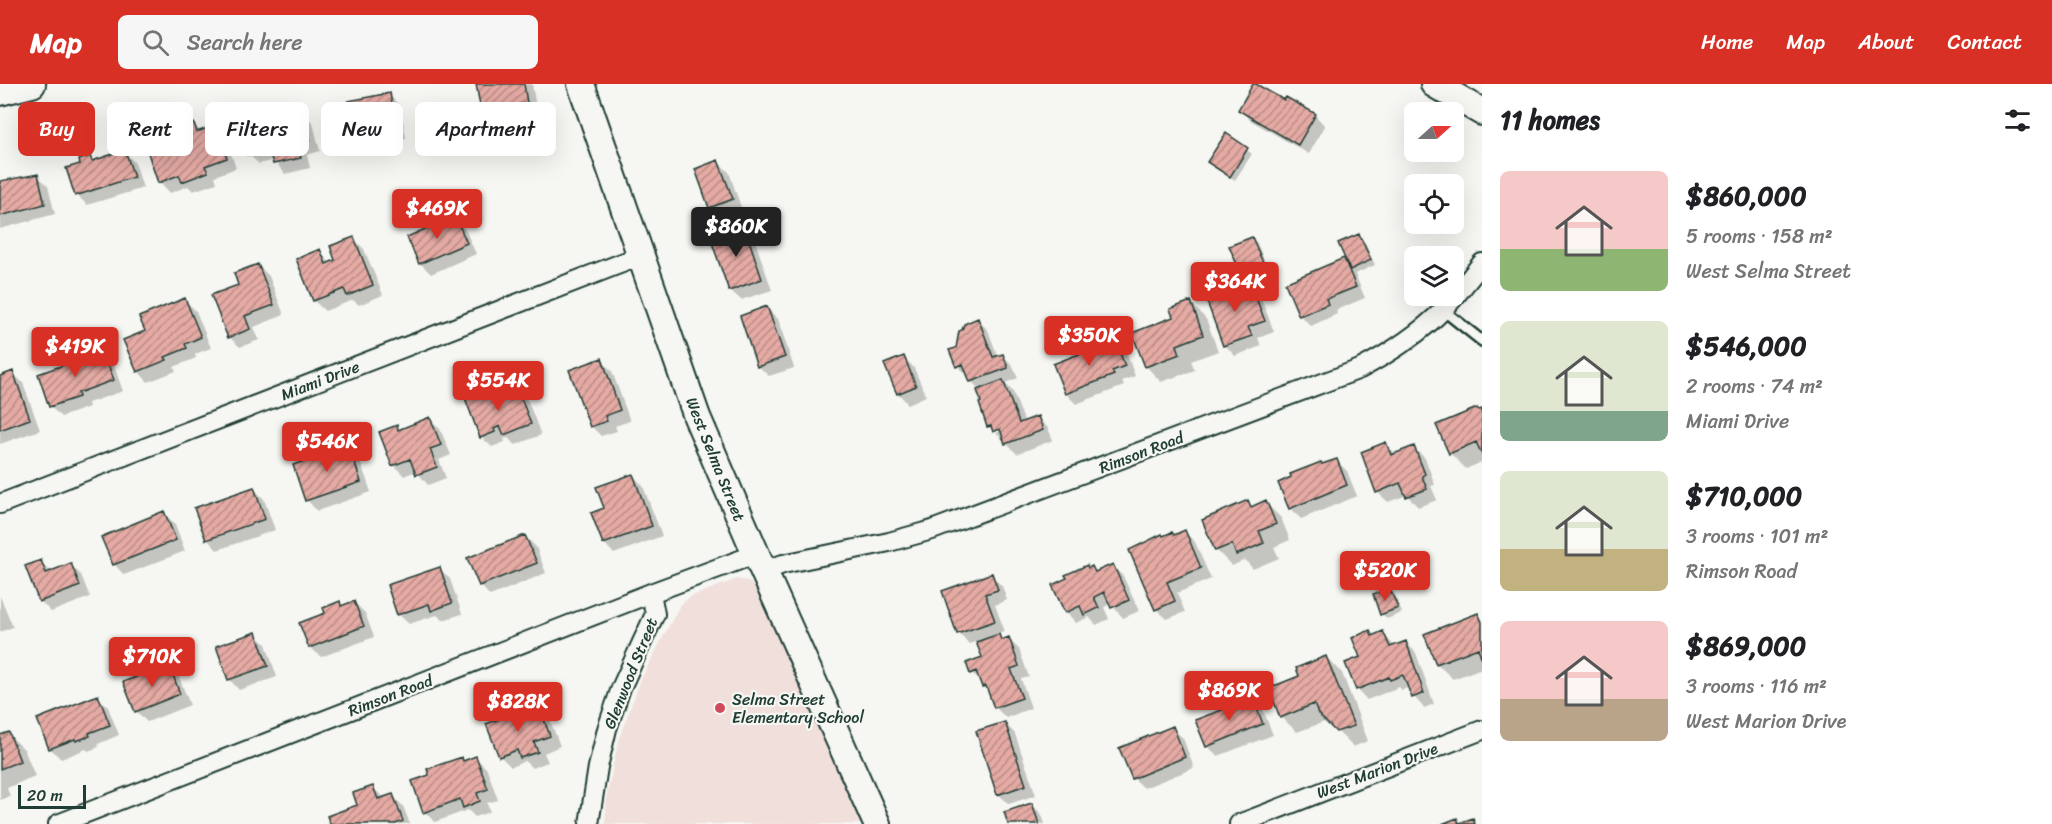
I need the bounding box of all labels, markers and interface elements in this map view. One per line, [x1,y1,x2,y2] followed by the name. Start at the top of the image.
[118,15,538,69] search box
[30,18,82,67] text: Map
[187,23,303,62] text: Search here
[1701,23,1753,61] text: Home
[1786,23,1825,61] text: Map
[1858,23,1915,61] text: About
[1948,23,2022,61] text: Contact
[139,26,172,59] icon: search
[1500,97,1600,143] text: 11 homes
[18,102,95,156] chip: Buy
[107,102,193,156] chip: Rent
[205,102,309,156] chip: Filters
[321,102,403,156] chip: New
[415,102,556,156] chip: Apartment
[1404,102,1464,162] north arrow
[1404,102,1464,306] map controls
[2001,104,2034,137] icon: filters
[1686,173,1807,219] text: $860,000
[1404,174,1464,234] button: locate
[395,189,479,240] pin: $469K
[406,191,468,226] text: $469K
[1548,195,1620,267] icon: home
[694,207,778,258] pin: $860K
[705,209,767,244] text: $860K
[1686,219,1833,254] text: 5 rooms · 158 m²
[1404,246,1464,306] button: layers
[1686,254,1851,289] text: West Selma Street
[1193,262,1277,313] pin: $364K
[1205,264,1265,299] text: $364K
[1047,316,1131,367] pin: $350K
[1058,318,1120,353] text: $350K
[1686,323,1807,369] text: $546,000
[33,327,117,378] pin: $419K
[46,329,104,364] text: $419K
[1548,345,1620,417] icon: home
[276,352,364,409] street label: Miami Drive
[456,361,540,412] pin: $554K
[467,363,529,398] text: $554K
[1686,369,1823,404] text: 2 rooms · 74 m²
[677,393,754,526] street label: West Selma Street
[1686,404,1789,439] text: Miami Drive
[285,422,369,473] pin: $546K
[1095,422,1189,482] street label: Rimson Road
[296,424,358,459] text: $546K
[1686,473,1802,519] text: $710,000
[1548,495,1620,567] icon: home
[1686,519,1828,554] text: 3 rooms · 101 m²
[1343,551,1427,602] pin: $520K
[1354,553,1416,588] text: $520K
[1686,554,1797,589] text: Rimson Road
[595,613,666,733] street label: Glenwood Street
[1686,623,1806,669] text: $869,000
[110,637,194,688] pin: $710K
[123,639,181,674] text: $710K
[1548,645,1620,717] icon: home
[344,665,438,725] street label: Rimson Road
[1686,669,1827,704] text: 3 rooms · 116 m²
[1187,671,1271,722] pin: $869K
[1198,673,1260,708] text: $869K
[476,682,560,733] pin: $828K
[487,684,549,719] text: $828K
[732,685,864,732] place label: Selma Street Elementary School
[713,701,727,715] marker: Selma Street Elementary School
[1686,704,1846,739] text: West Marion Drive
[1312,734,1443,807] street label: West Marion Drive
[27,781,63,810] text: 20 m
[18,782,86,810] scale bar

